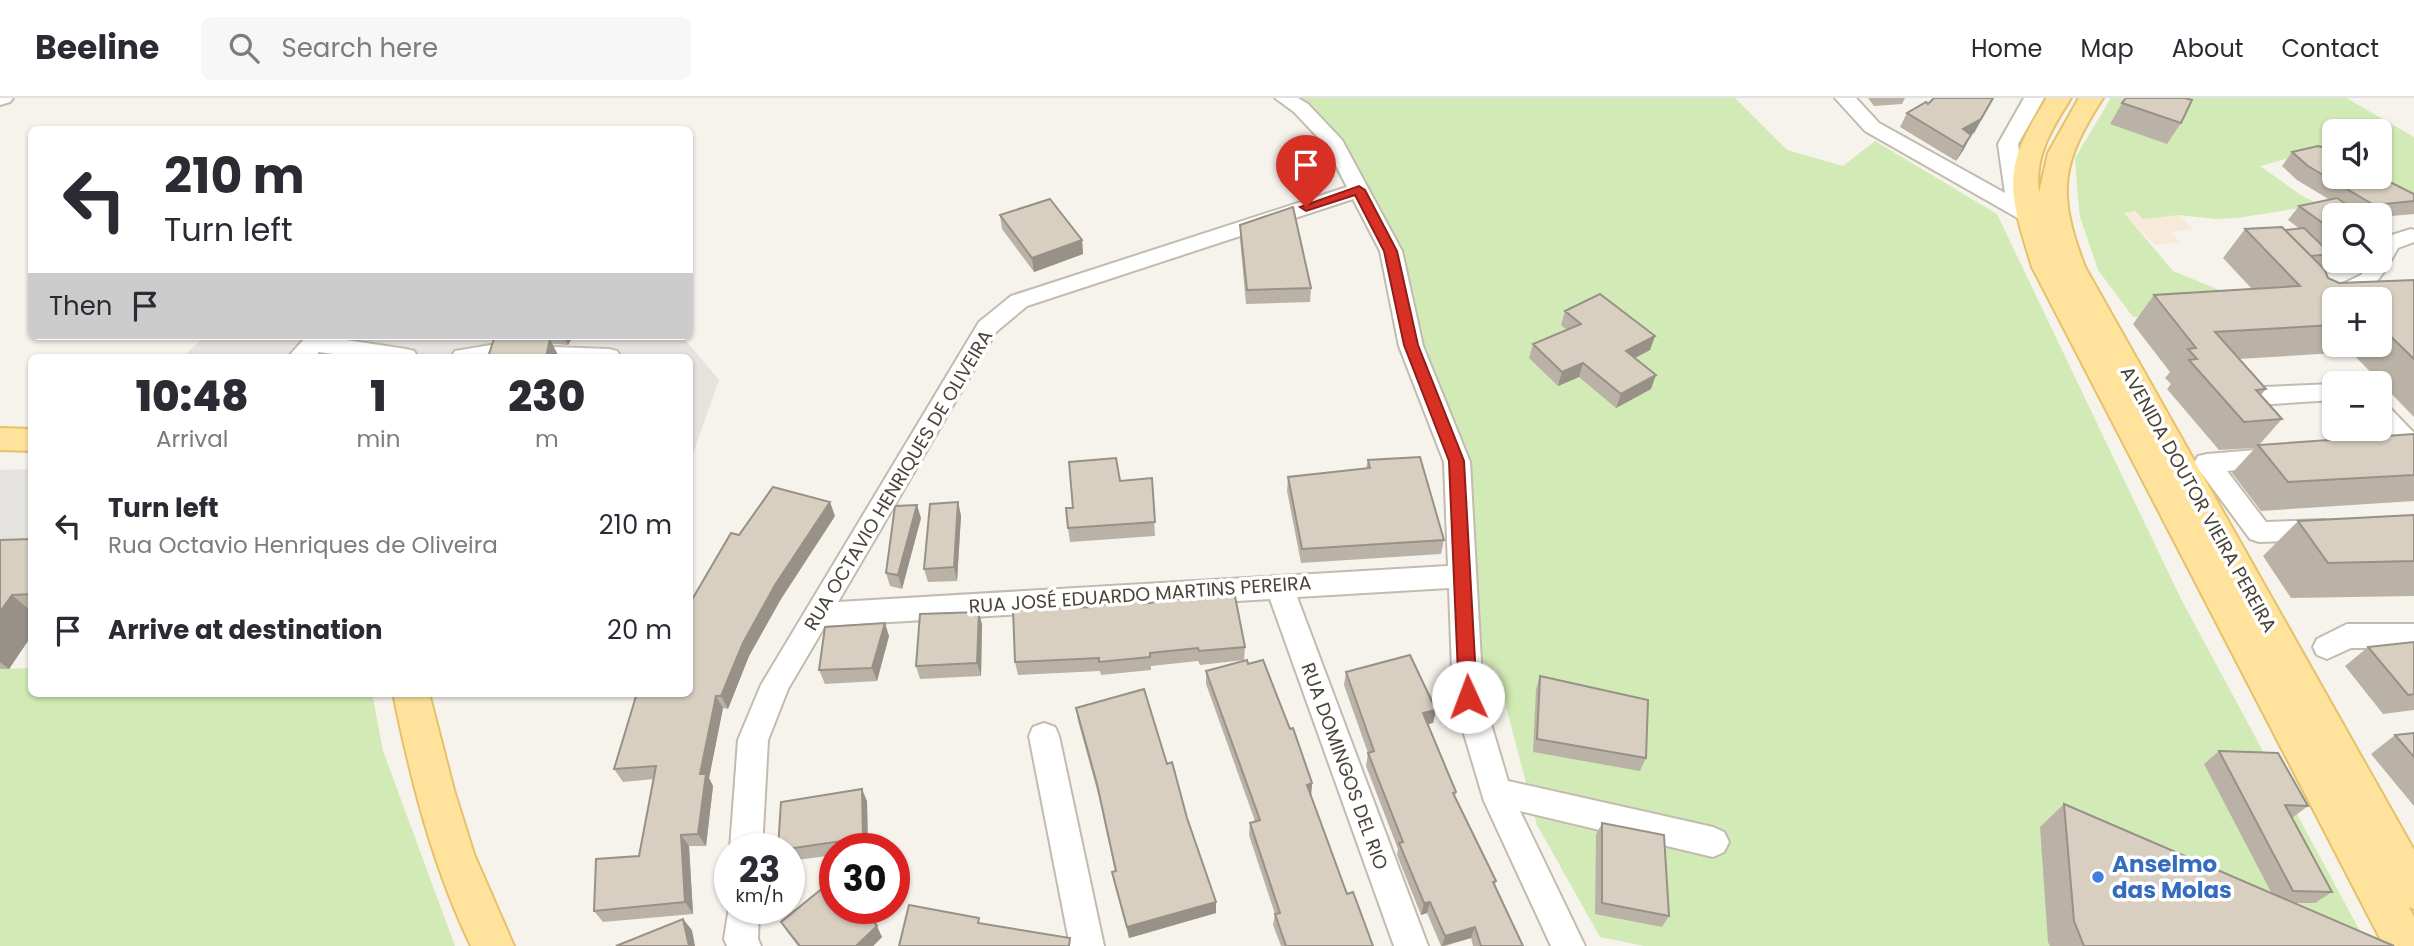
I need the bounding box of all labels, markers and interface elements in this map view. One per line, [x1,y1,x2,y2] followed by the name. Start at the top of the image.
[201,17,691,80] search box
[35,24,159,71] text: Beeline
[225,29,263,67] icon: search
[281,30,438,66] text: Search here
[1971,32,2043,65] text: Home
[2081,32,2134,65] text: Map
[2172,32,2243,65] text: About
[2281,32,2379,65] text: Contact
[2322,119,2392,441] map controls
[2322,119,2392,189] button: sound
[1276,135,1336,207] pin
[164,142,305,210] text: 210 m
[1287,146,1325,184] icon: arrive
[49,154,140,245] icon: left
[2322,203,2392,273] button: search
[164,207,293,252] text: Turn left
[126,287,164,325] icon: arrive
[2322,287,2392,357] button: +
[49,288,112,324] text: Then
[798,325,999,636] street label: RUA OCTAVIO HENRIQUES DE OLIVEIRA
[2114,361,2283,637] street label: AVENIDA DOUTOR VIEIRA PEREIRA
[136,367,249,426] text: 10:48
[370,367,387,426] text: 1
[508,367,585,426] text: 230
[2322,371,2392,441] button: −
[156,423,228,455] text: Arrival
[356,423,400,455] text: min
[535,423,559,455] text: m
[108,490,219,526] text: Turn left
[49,507,87,545] icon: left
[599,507,672,543] text: 210 m
[108,529,498,561] text: Rua Octavio Henriques de Oliveira
[968,569,1312,620] street label: RUA JOSÉ EDUARDO MARTINS PEREIRA
[49,612,87,650] icon: arrive
[108,612,383,648] text: Arrive at destination
[607,612,672,648] text: 20 m
[1294,659,1395,874] street label: RUA DOMINGOS DEL RIO
[1431,660,1505,734] position arrow
[819,833,910,924] speed limit sign: 30
[739,845,780,894] text: 23
[2112,848,2232,906] place label: Anselmo das Molas
[2090,869,2106,885] marker: Anselmo das Molas
[736,883,783,908] text: km/h

